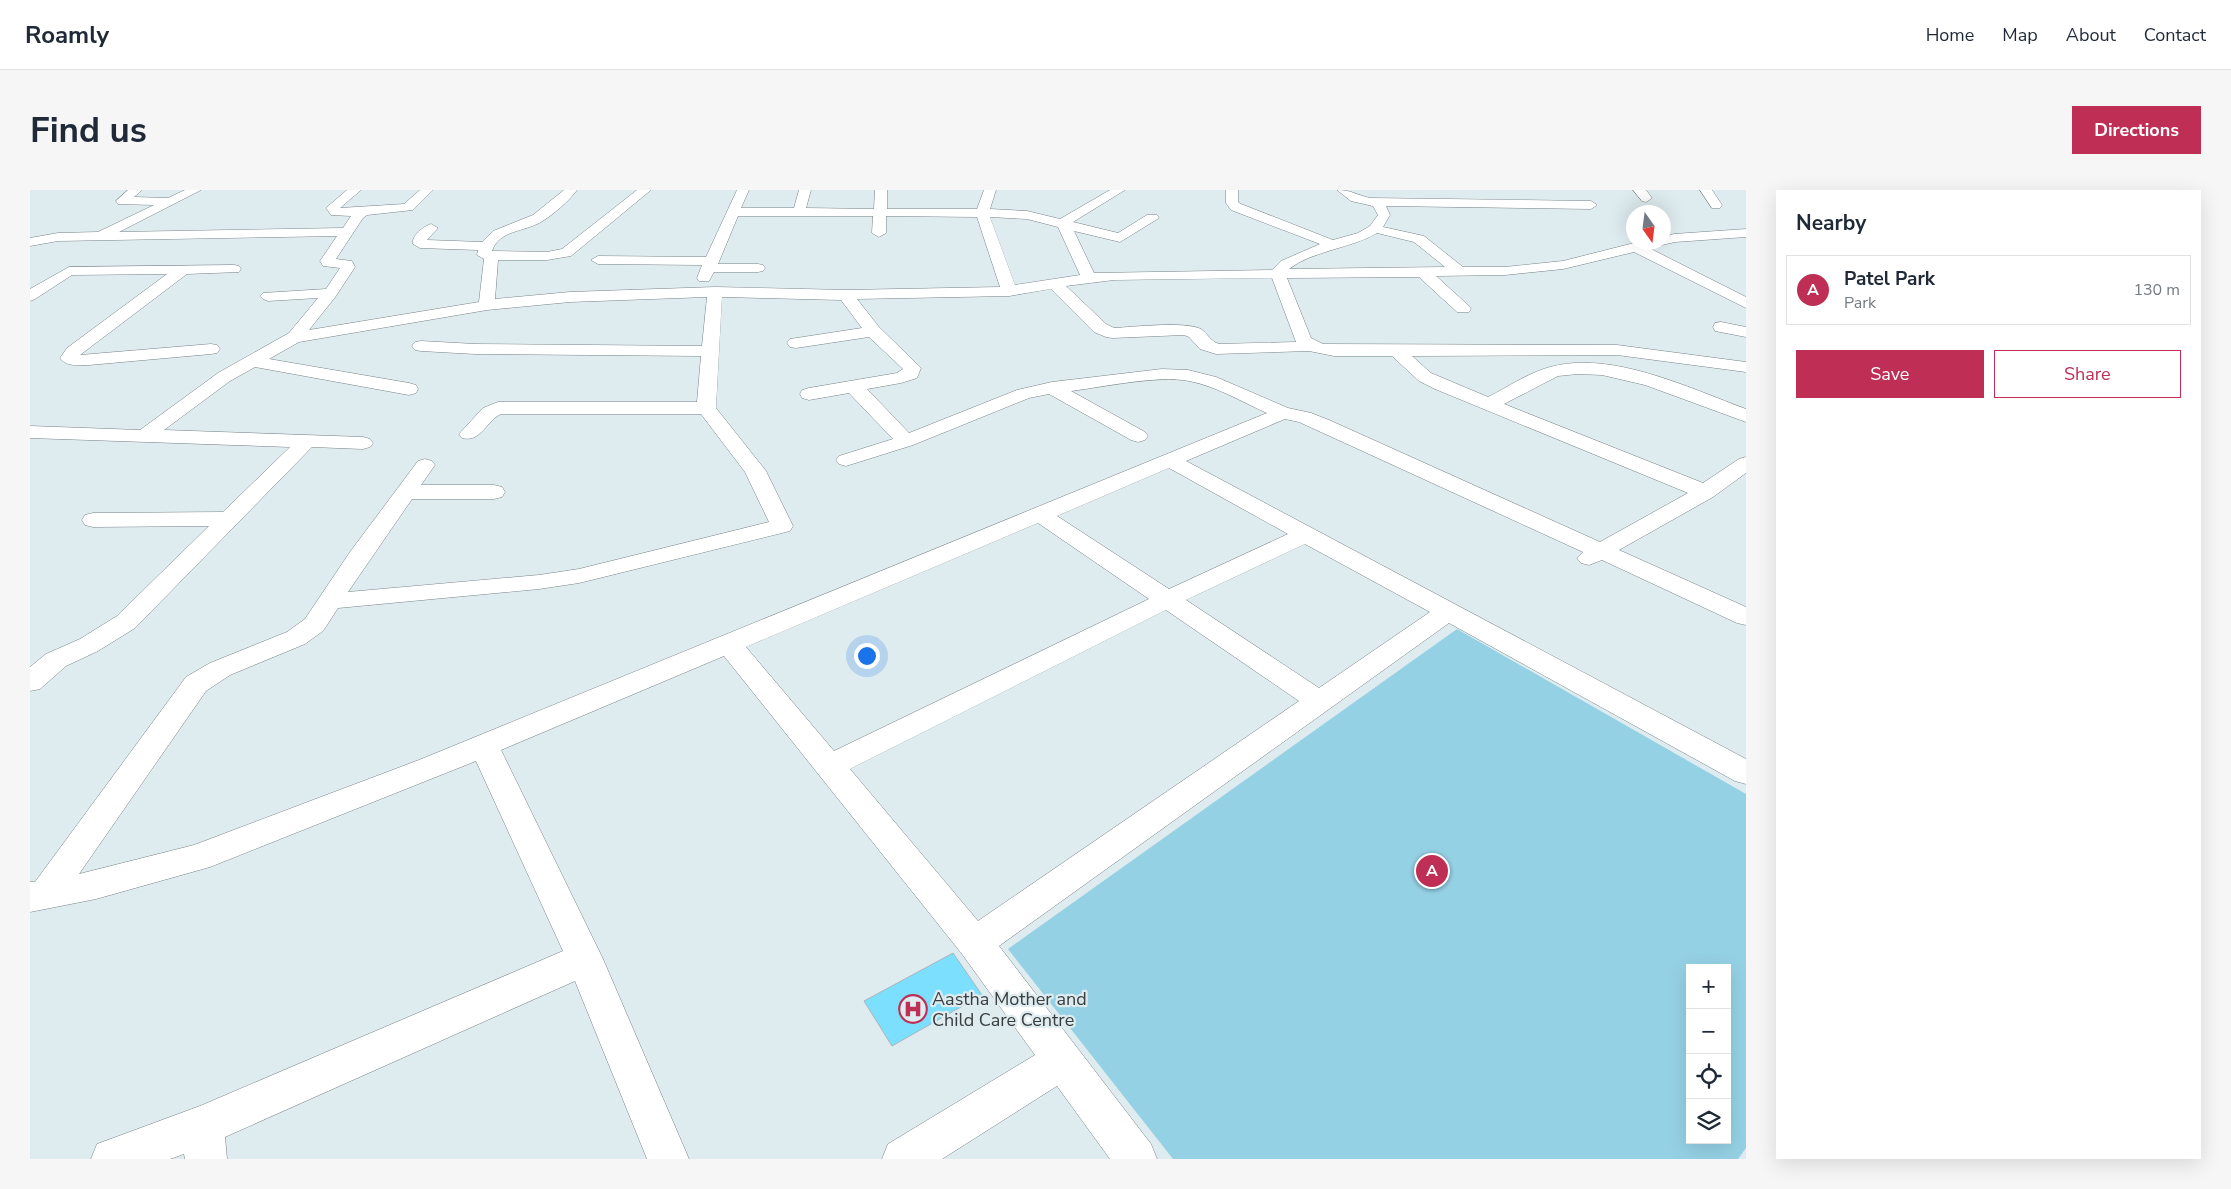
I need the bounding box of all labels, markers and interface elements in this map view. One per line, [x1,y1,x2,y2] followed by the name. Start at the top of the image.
[25,19,109,51] text: Roamly
[1926,23,1974,47] text: Home
[2002,23,2038,47] text: Map
[2066,23,2116,47] text: About
[2144,23,2206,47] text: Contact
[2072,106,2201,154] button: Directions
[30,107,147,154] text: Find us
[1626,205,1671,250] north arrow
[1796,209,1866,237] text: Nearby
[1844,266,1935,292] text: Patel Park
[1807,279,1819,301] text: A
[2133,279,2180,301] text: 130 m
[1844,292,1876,314] text: Park
[1796,350,1984,398] button: Save
[1994,350,2181,398] button: Share
[854,643,880,669] your location
[1416,852,1448,890] pin: A
[1686,964,1731,1144] map controls
[1686,964,1731,1009] button: +
[932,987,1087,1032] place label: Aastha Mother and Child Care Centre
[898,994,928,1024] hospital icon: Aastha Mother and Child Care Centre
[1686,1009,1731,1054] button: −
[1686,1054,1731,1099] button: locate
[1686,1099,1731,1144] button: layers

